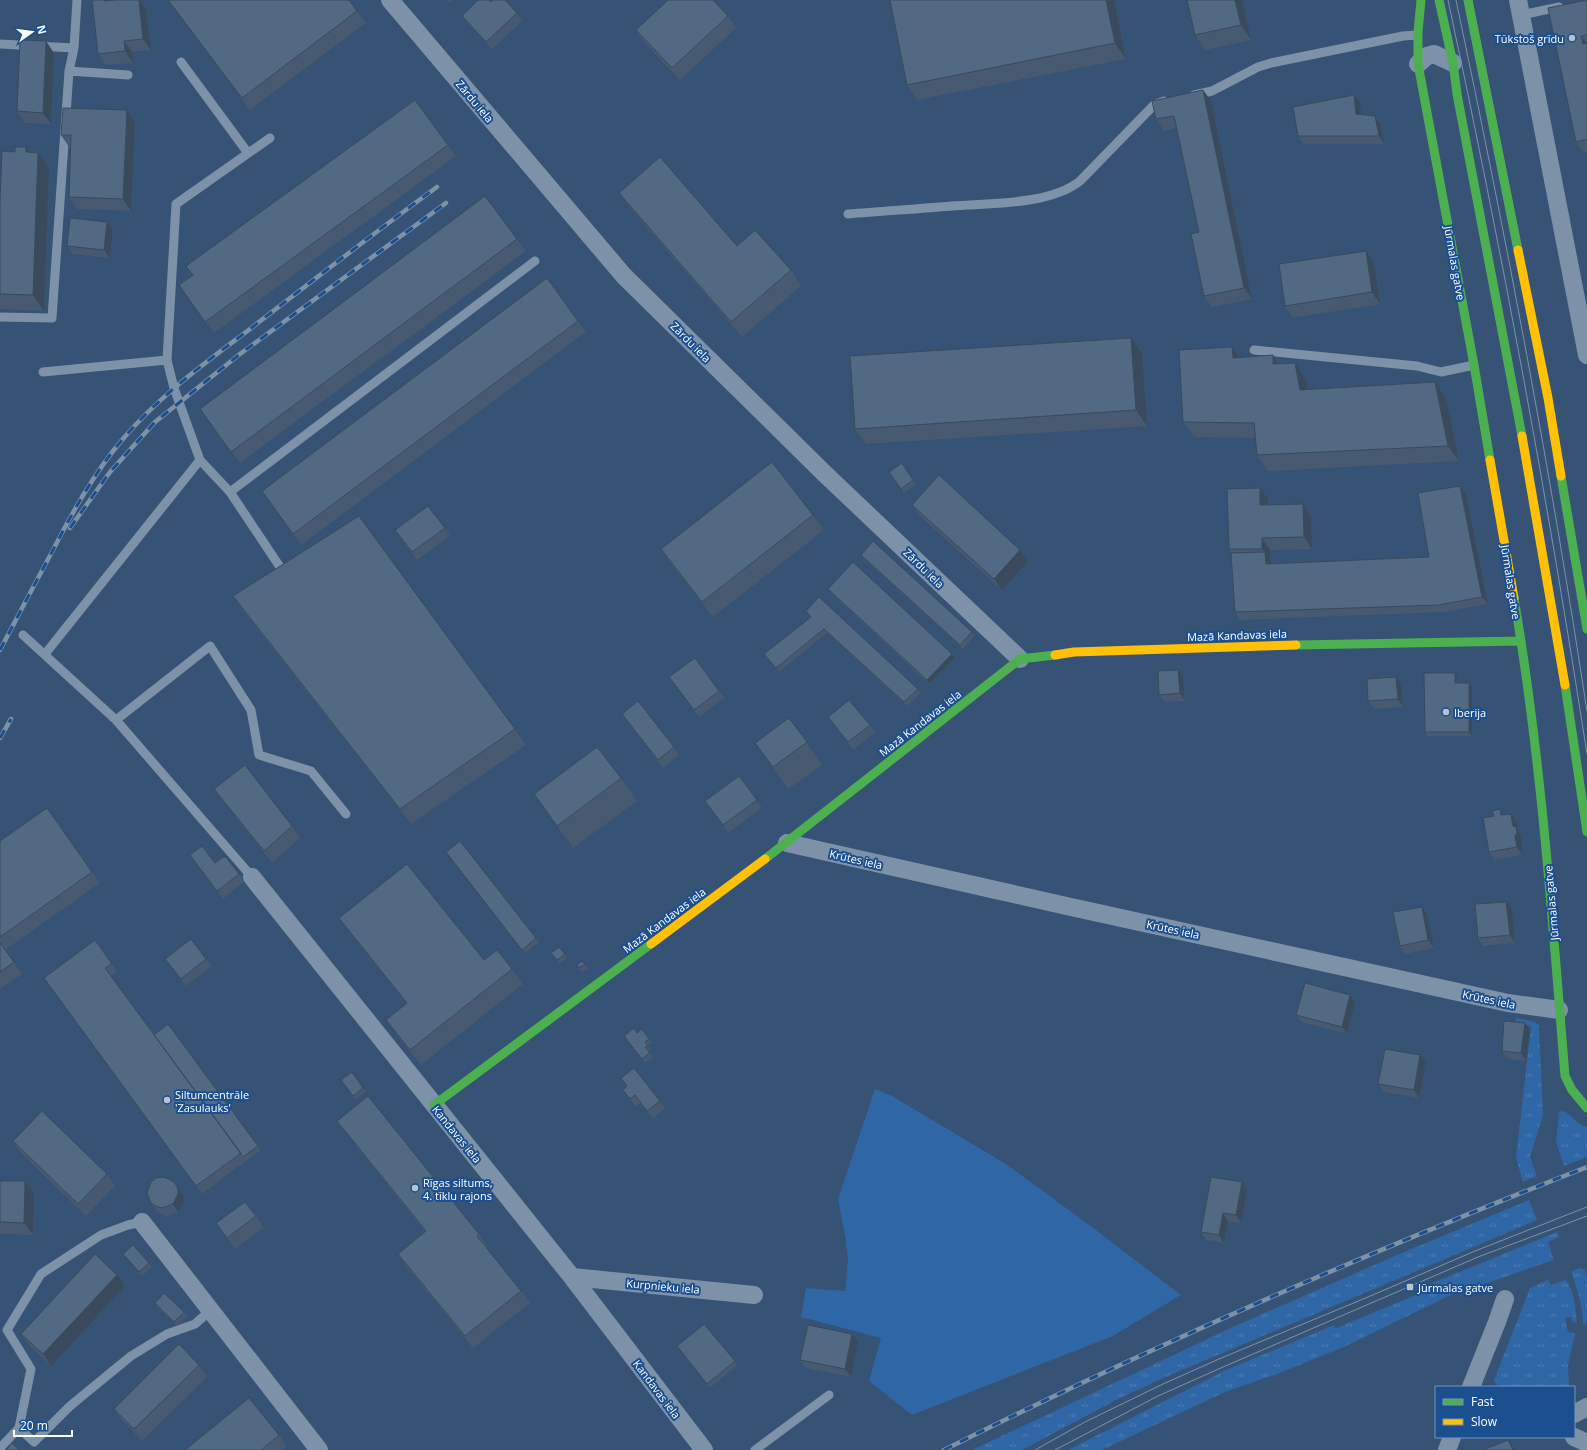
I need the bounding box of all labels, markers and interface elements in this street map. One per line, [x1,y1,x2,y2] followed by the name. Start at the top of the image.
[12,12,52,52] north arrow
[34,23,51,36] text: N
[1495,31,1564,46] place label: Tūkstoš grīdu
[1567,33,1577,43] marker: Tūkstoš grīdu
[453,77,497,125] street label: Zārdu iela
[1441,224,1469,301] street label: Jūrmalas gatve
[668,319,714,365] street label: Zārdu iela
[1498,543,1524,620] street label: Jūrmalas gatve
[900,545,948,591] street label: Zārdu iela
[1187,626,1287,644] street label: Mazā Kandavas iela
[876,686,964,760] street label: Mazā Kandavas iela
[1454,705,1486,720] place label: Iberija
[1441,707,1451,717] marker: Iberija
[828,846,884,872] street label: Krūtes iela
[1540,865,1562,942] street label: Jūrmalas gatve
[620,884,708,956] street label: Mazā Kandavas iela
[1145,916,1201,942] street label: Krūtes iela
[1461,986,1517,1012] street label: Krūtes iela
[175,1087,249,1115] place label: Siltumcentrāle 'Zasulauks'
[162,1095,172,1105] marker: Siltumcentrāle 'Zasulauks'
[429,1102,485,1166] street label: Kandavas iela
[423,1175,493,1203] place label: Rīgas siltums, 4. tīklu rajons
[410,1183,420,1193] marker: Rīgas siltums, 4. tīklu rajons
[626,1275,700,1297] street label: Kurpnieku iela
[1417,1280,1493,1295] place label: Jūrmalas gatve
[1405,1282,1415,1292] marker: Jūrmalas gatve
[630,1357,684,1421] street label: Kandavas iela
[1435,1386,1575,1438] legend
[1471,1393,1494,1410] text: Fast
[14,1412,72,1438] scale bar
[1471,1413,1498,1430] text: Slow
[20,1417,48,1434] text: 20 m

